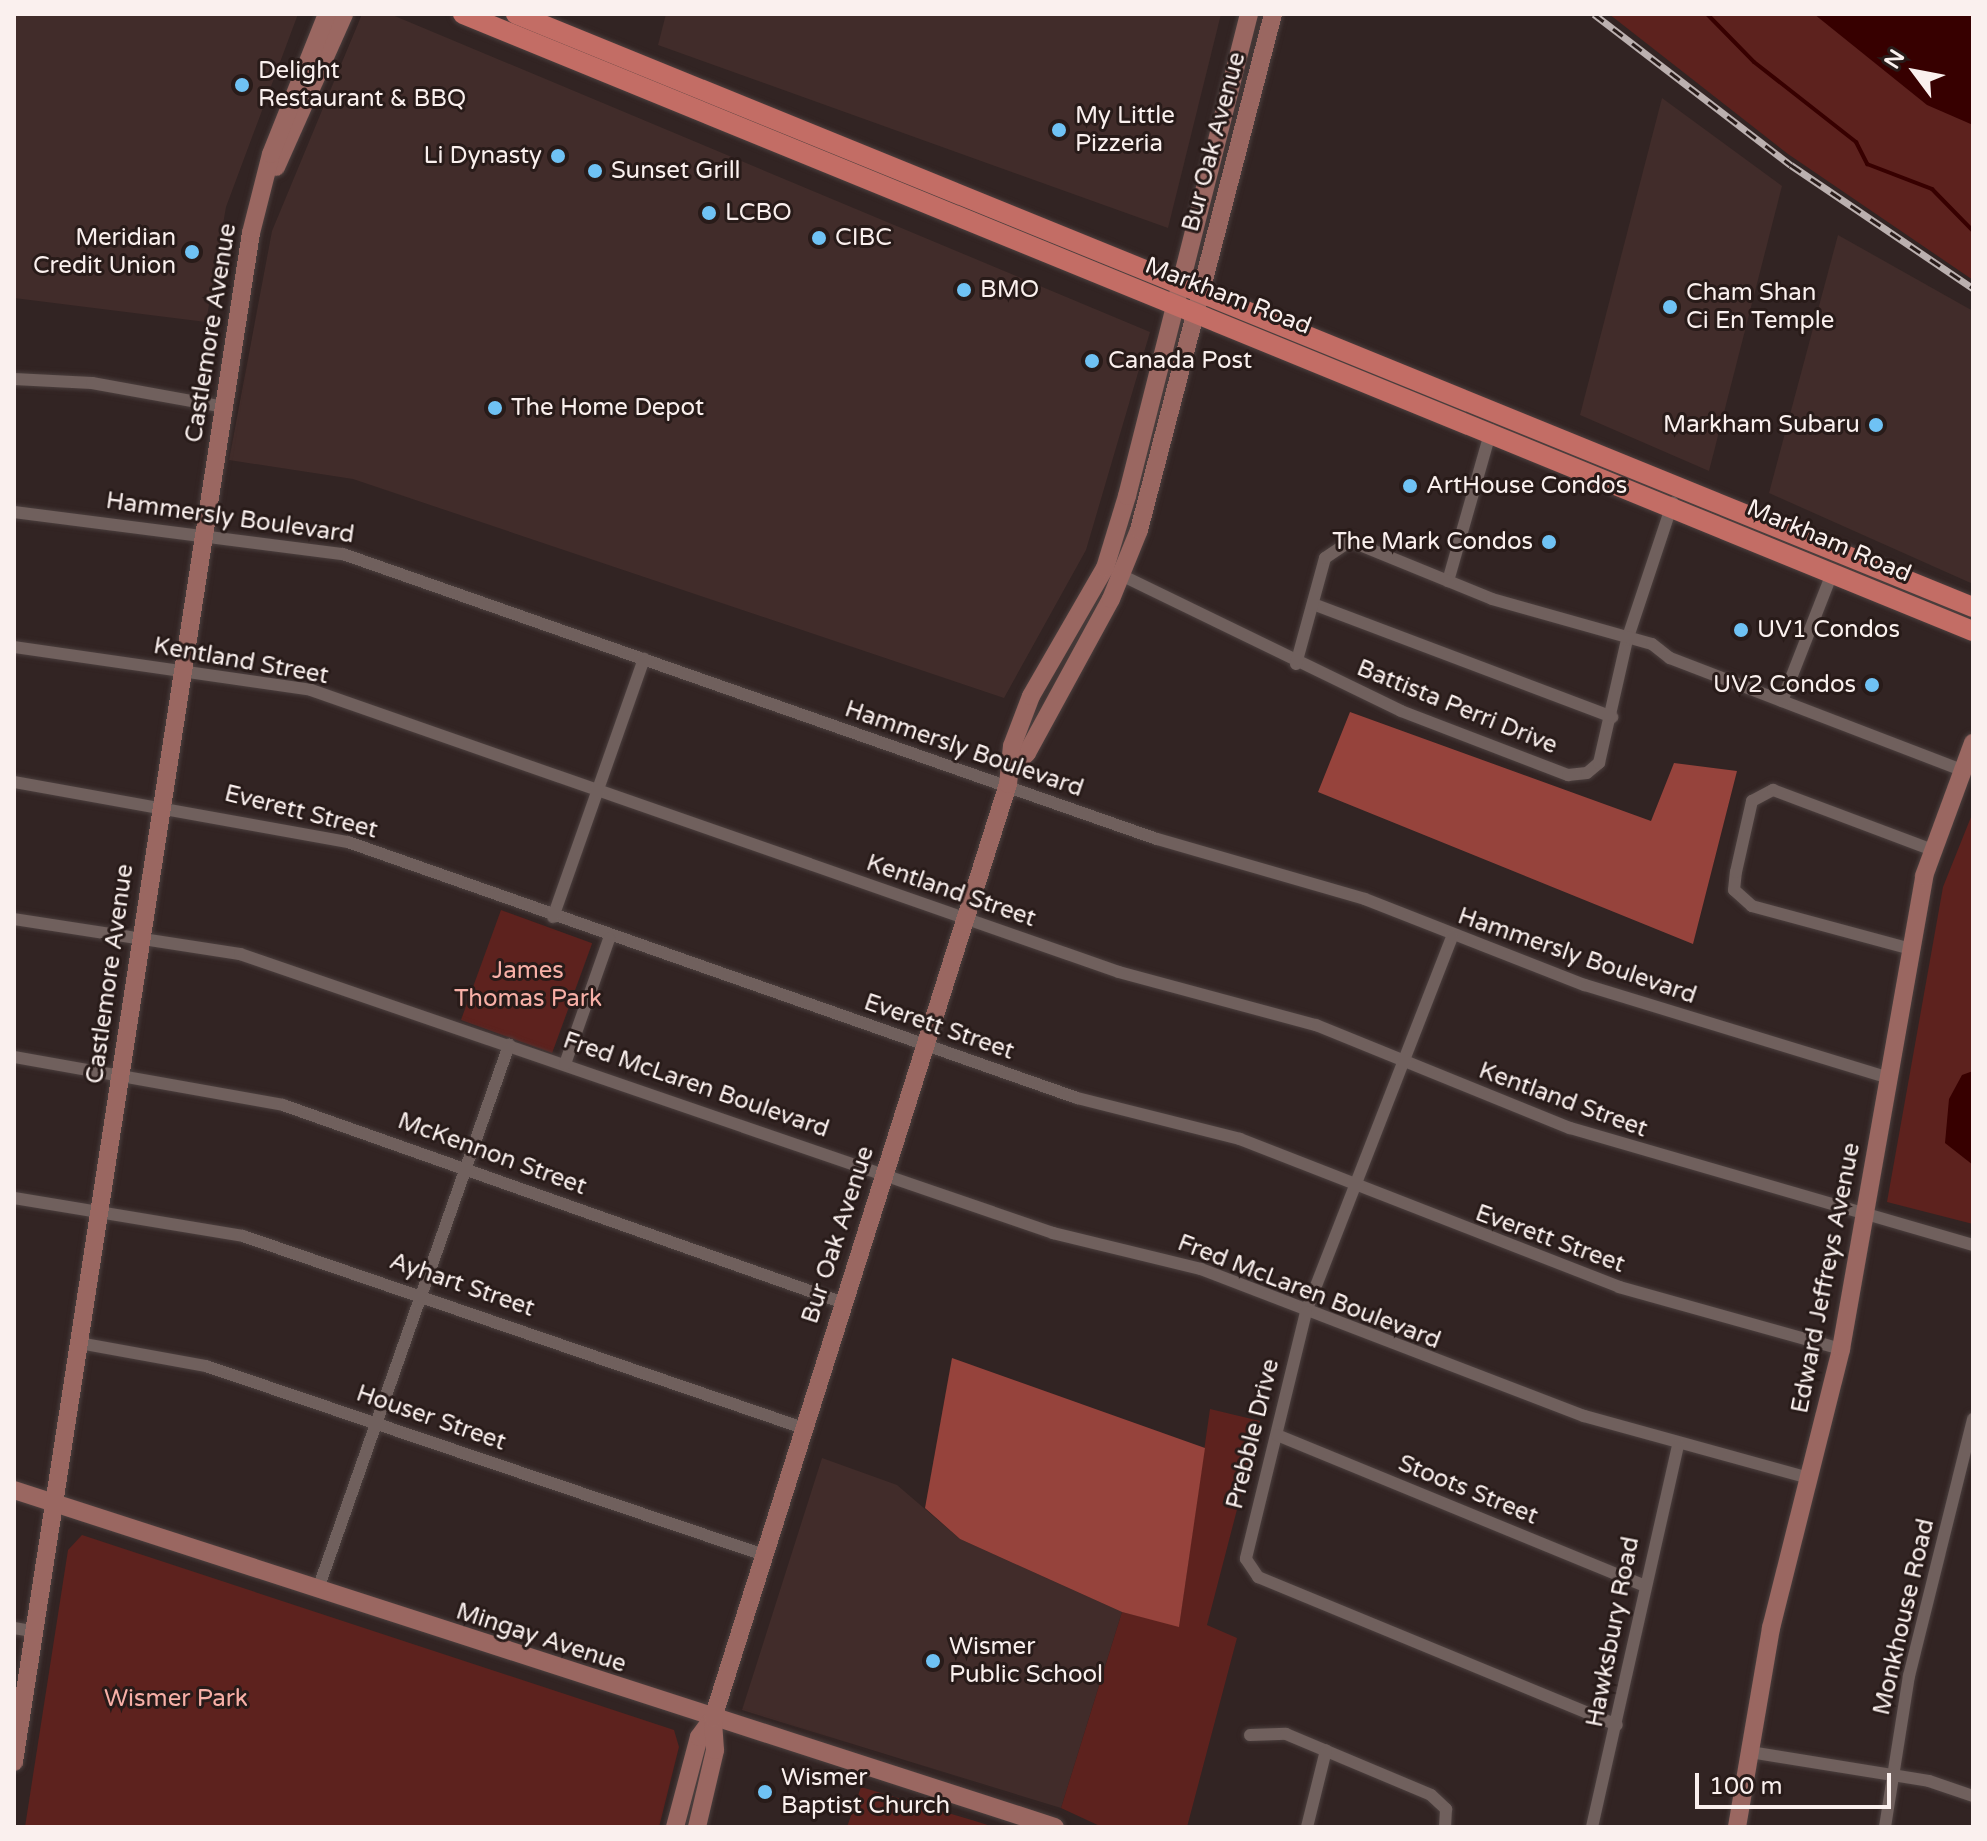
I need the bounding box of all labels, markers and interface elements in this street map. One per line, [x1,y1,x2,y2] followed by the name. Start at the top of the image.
[1875,32,1955,112] north arrow
[1879,45,1910,74] text: N
[1176,49,1252,235] street label: Bur Oak Avenue
[258,57,466,113] place label: Delight Restaurant & BBQ
[233,76,251,94] marker: Delight Restaurant & BBQ
[1075,102,1175,158] place label: My Little Pizzeria
[1050,121,1068,139] marker: My Little Pizzeria
[424,142,542,170] place label: Li Dynasty
[549,147,567,165] marker: Li Dynasty
[611,157,741,185] place label: Sunset Grill
[586,162,604,180] marker: Sunset Grill
[725,199,792,227] place label: LCBO
[700,204,718,222] marker: LCBO
[179,221,243,445] street label: Castlemore Avenue
[33,224,176,280] place label: Meridian Credit Union
[835,224,892,252] place label: CIBC
[810,229,828,247] marker: CIBC
[183,243,201,261] marker: Meridian Credit Union
[1141,251,1315,341] street label: Markham Road
[980,276,1039,304] place label: BMO
[1686,279,1834,335] place label: Cham Shan Ci En Temple
[955,281,973,299] marker: BMO
[1661,298,1679,316] marker: Cham Shan Ci En Temple
[1108,347,1252,375] place label: Canada Post
[1083,352,1101,370] marker: Canada Post
[511,394,704,422] place label: The Home Depot
[486,399,504,417] marker: The Home Depot
[1663,411,1860,439] place label: Markham Subaru
[1867,416,1885,434] marker: Markham Subaru
[1426,472,1627,500] place label: ArtHouse Condos
[1401,477,1419,495] marker: ArtHouse Condos
[104,486,356,550] street label: Hammersly Boulevard
[1743,493,1915,589] street label: Markham Road
[1332,528,1533,556] place label: The Mark Condos
[1540,533,1558,551] marker: The Mark Condos
[1757,616,1900,644] place label: UV1 Condos
[1732,621,1750,639] marker: UV1 Condos
[151,631,331,691] street label: Kentland Street
[1353,654,1561,760] street label: Battista Perri Drive
[1713,671,1856,699] place label: UV2 Condos
[1863,676,1881,694] marker: UV2 Condos
[841,695,1087,803] street label: Hammersly Boulevard
[222,779,380,845] street label: Everett Street
[863,849,1039,933] street label: Kentland Street
[80,862,140,1086] street label: Castlemore Avenue
[1454,902,1700,1010] street label: Hammersly Boulevard
[454,957,602,1013] park label: James Thomas Park
[860,988,1018,1066] street label: Everett Street
[559,1026,833,1144] street label: Fred McLaren Boulevard
[1475,1056,1651,1144] street label: Kentland Street
[394,1107,590,1201] street label: McKennon Street
[1786,1140,1866,1416] street label: Edward Jeffreys Avenue
[796,1143,880,1327] street label: Bur Oak Avenue
[1471,1199,1629,1279] street label: Everett Street
[1174,1229,1444,1355] street label: Fred McLaren Boulevard
[386,1247,538,1323] street label: Ayhart Street
[1220,1356,1286,1512] street label: Prebble Drive
[353,1379,509,1457] street label: Houser Street
[1394,1449,1542,1531] street label: Stoots Street
[1867,1516,1941,1718] street label: Monkhouse Road
[1580,1534,1646,1730] street label: Hawksbury Road
[452,1597,630,1679] street label: Mingay Avenue
[949,1633,1103,1689] place label: Wismer Public School
[924,1652,942,1670] marker: Wismer Public School
[104,1685,248,1713] park label: Wismer Park
[1699,1757,1895,1807] scale bar
[781,1764,950,1820] place label: Wismer Baptist Church
[1709,1772,1783,1801] text: 100 m
[756,1783,774,1801] marker: Wismer Baptist Church

